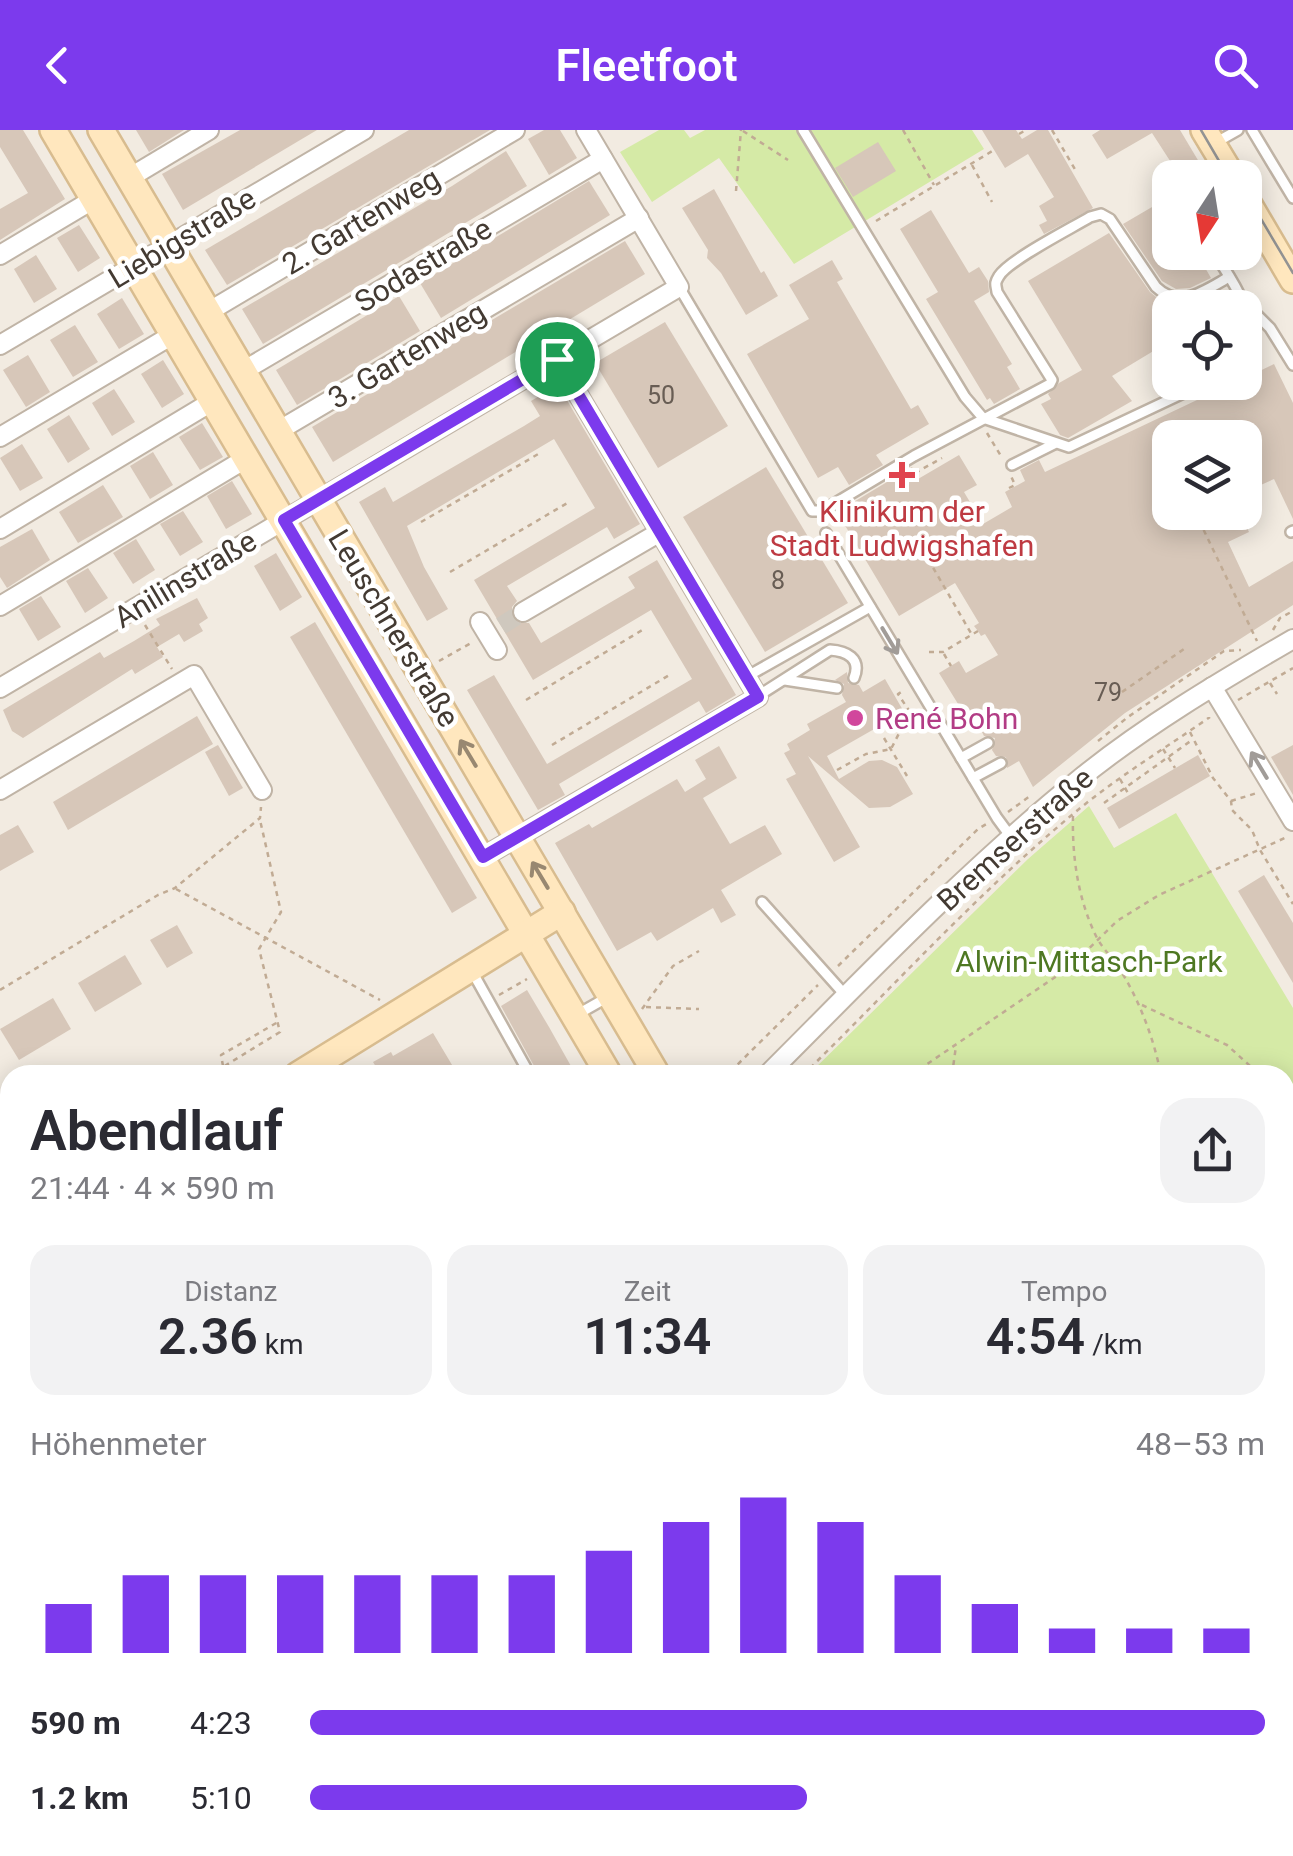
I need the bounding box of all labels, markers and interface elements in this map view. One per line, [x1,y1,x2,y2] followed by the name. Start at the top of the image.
[30,38,85,93] icon: back
[1208,38,1263,93] icon: search
[555,39,738,92] text: Fleetfoot
[276,160,446,282] street label: 2. Gartenweg
[1152,160,1262,270] north arrow
[1152,160,1262,530] map controls
[102,180,262,296] street label: Liebigstraße
[348,211,498,319] street label: Sodastraße
[1152,290,1262,400] button: locate
[322,294,492,416] street label: 3. Gartenweg
[515,317,600,402] pin
[530,332,585,387] icon: arrive
[647,381,675,410] house number: 50
[1152,420,1262,530] button: layers
[889,462,915,488] marker: Klinikum der Stadt Ludwigshafen
[770,494,1034,563] place label: Klinikum der Stadt Ludwigshafen
[108,523,262,635] street label: Anilinstraße
[321,523,467,733] street label: Leuschnerstraße
[771,566,785,595] house number: 8
[880,626,900,655] one-way arrow
[1094,678,1122,707] house number: 79
[875,701,1018,736] place label: René Bohn
[844,707,866,729] marker: René Bohn
[458,739,478,768] one-way arrow
[1249,751,1269,780] one-way arrow
[930,760,1100,918] street label: Bremserstraße
[530,861,550,890] one-way arrow
[955,944,1224,979] park label: Alwin-Mittasch-Park
[1160,1098,1265,1203] button: share
[30,1099,283,1163] text: Abendlauf
[30,1169,275,1207] text: 21:44 · 4 × 590 m
[184,1275,278,1308] text: Distanz
[624,1275,671,1308] text: Zeit
[1021,1275,1107,1308] text: Tempo
[158,1308,258,1366] text: 2.36
[584,1308,711,1366] text: 11:34
[986,1308,1085,1366] text: 4:54
[258,1328,304,1361] text: km
[1085,1328,1142,1361] text: /km
[30,1425,207,1463] text: Höhenmeter
[1136,1425,1265,1463] text: 48–53 m
[30,1704,121,1742] text: 590 m
[190,1704,252,1742] text: 4:23
[30,1779,129,1817] text: 1.2 km
[190,1779,252,1817] text: 5:10

